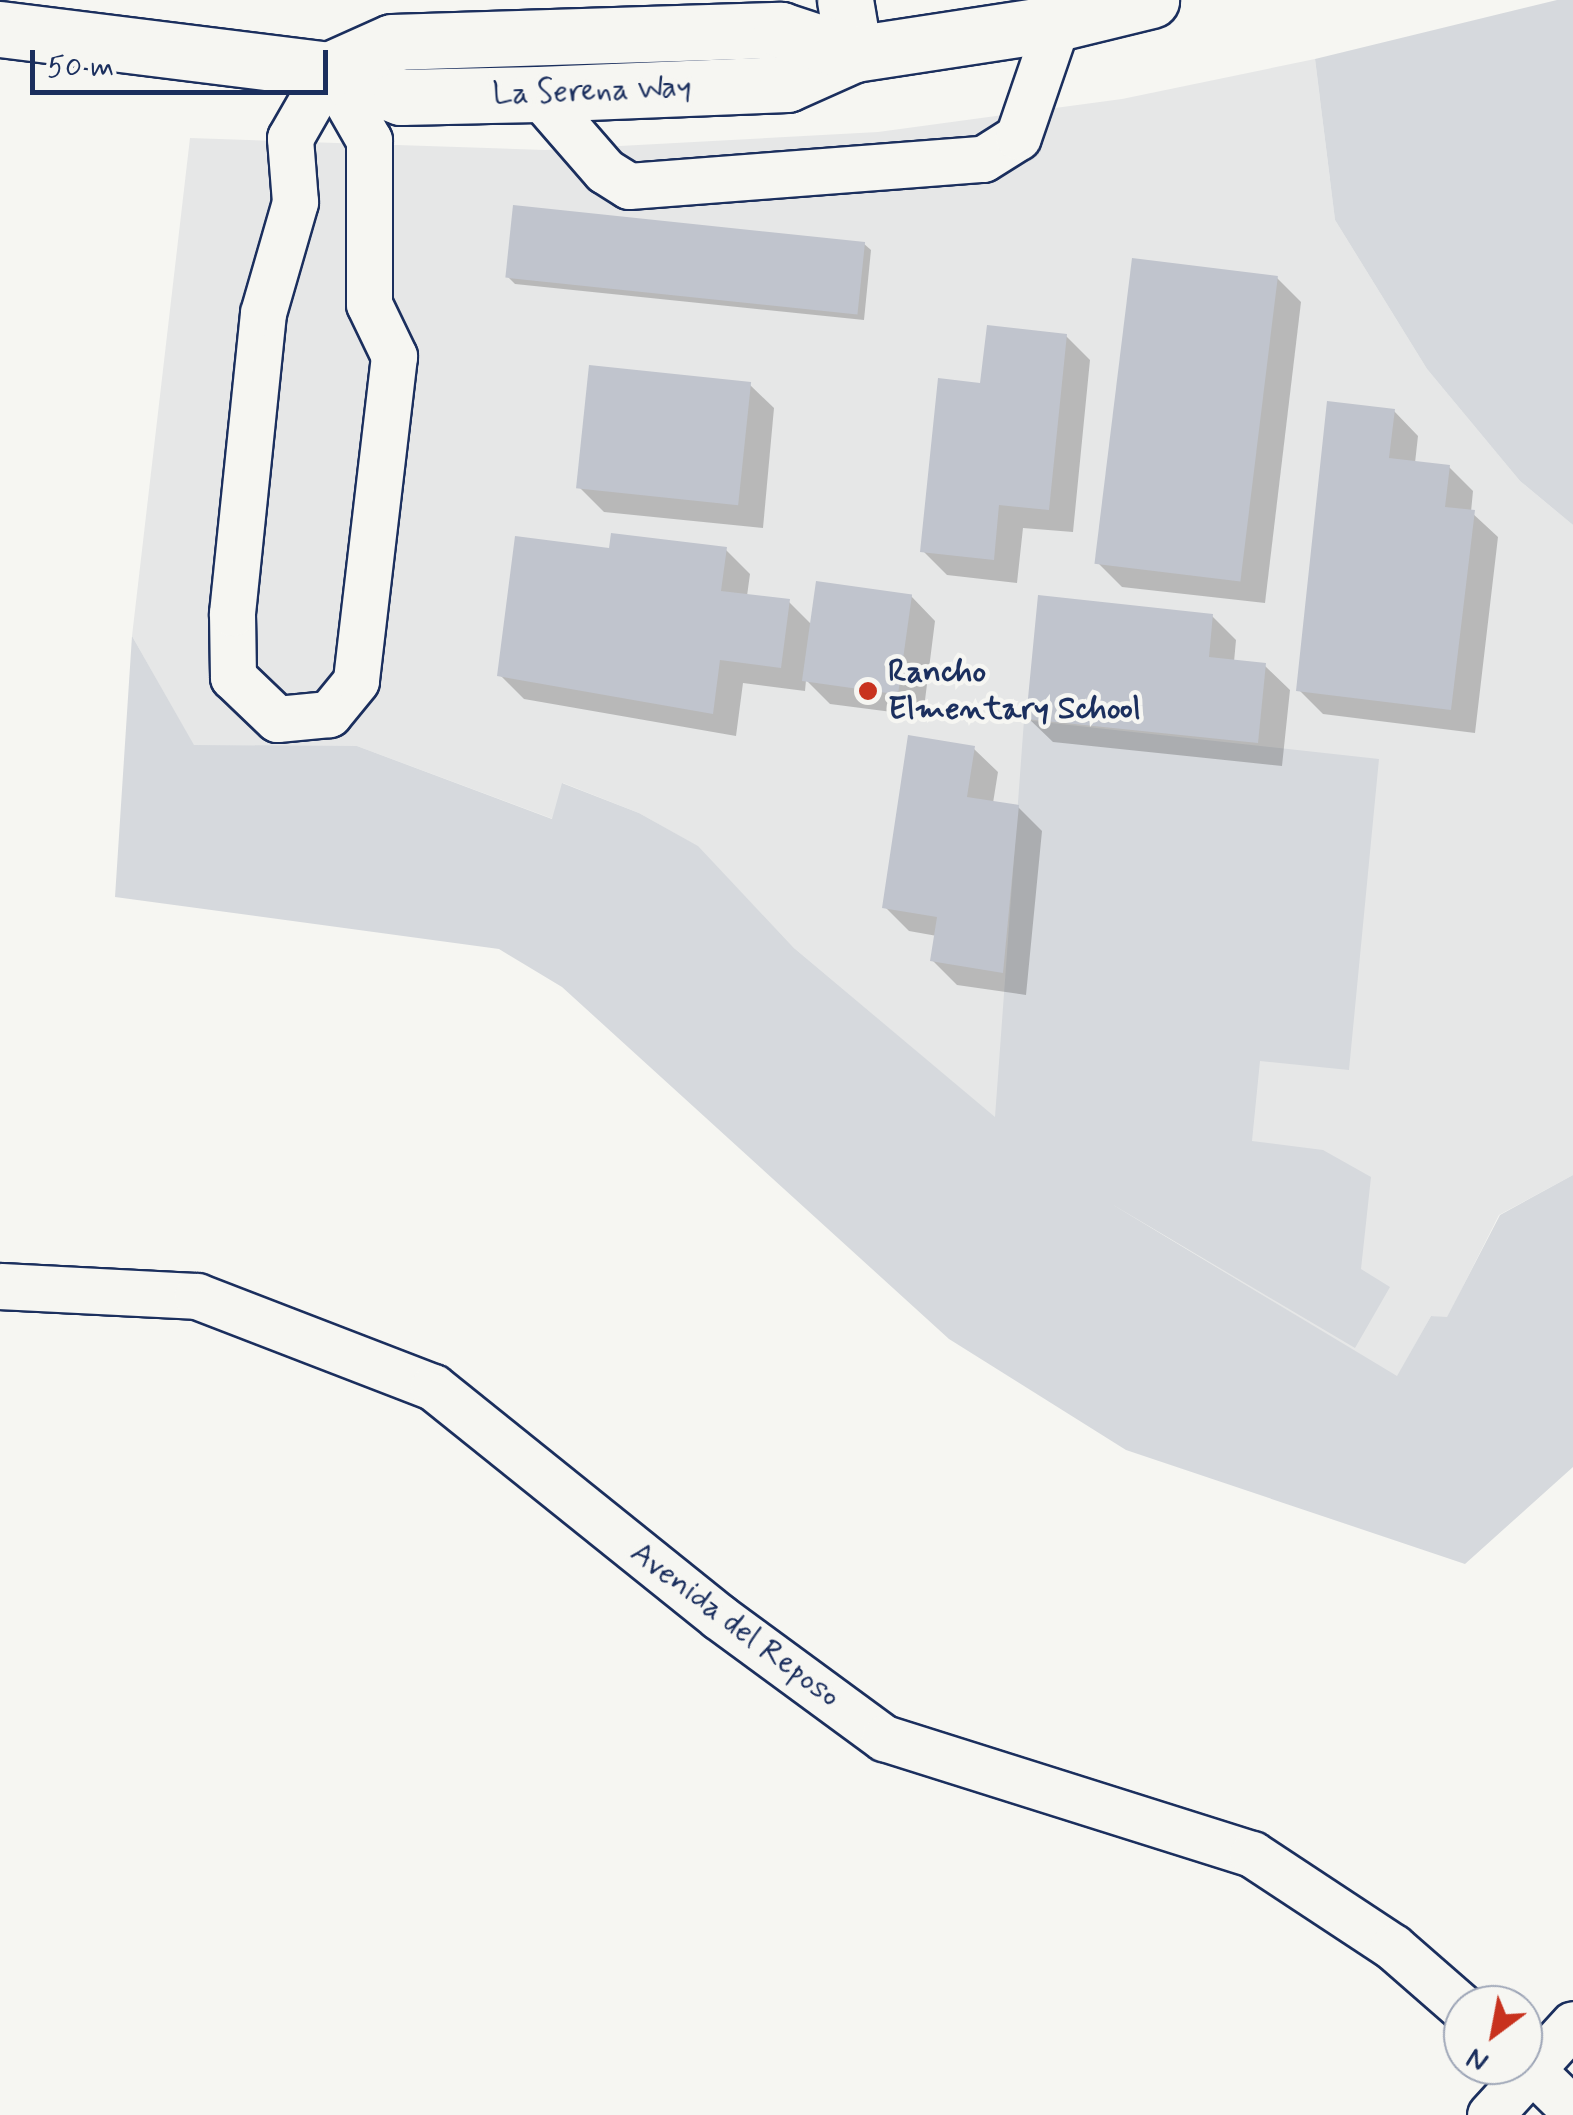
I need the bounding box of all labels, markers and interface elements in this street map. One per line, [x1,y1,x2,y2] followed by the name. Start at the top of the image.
[35,30,332,92] scale bar
[47,48,114,87] text: 50 m
[482,68,702,114] street label: La Serena Way
[888,654,1141,729] place label: Rancho Elmentary School
[857,680,879,702] marker: Rancho Elmentary School
[624,1535,846,1715] street label: Avenida del Reposo
[1443,1985,1543,2085] north arrow
[1460,2039,1496,2080] text: N

